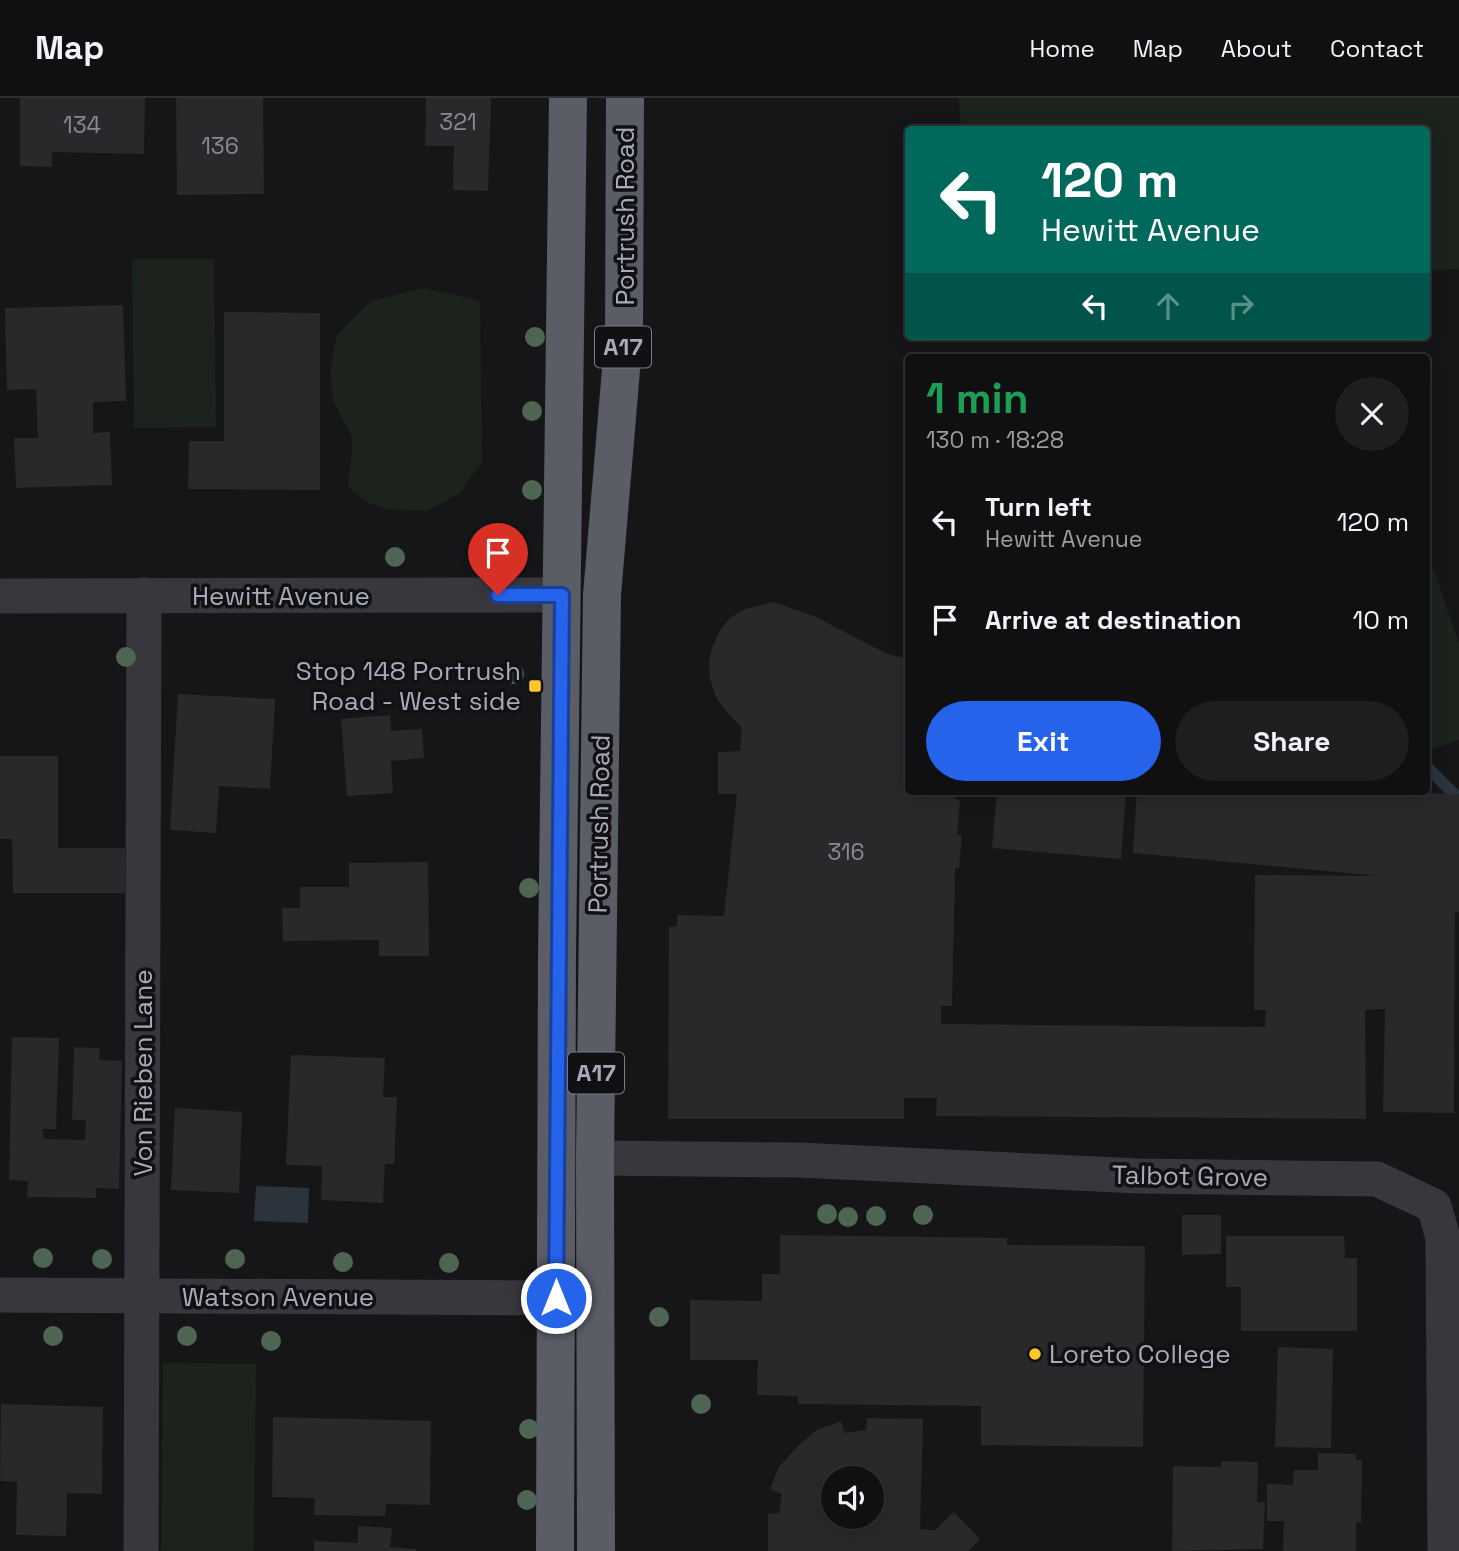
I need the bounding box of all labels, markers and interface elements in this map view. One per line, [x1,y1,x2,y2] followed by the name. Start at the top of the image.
[35,27,104,69] text: Map
[1029,33,1095,64] text: Home
[1133,33,1183,64] text: Map
[1221,33,1292,64] text: About
[1330,33,1424,64] text: Contact
[439,107,477,137] house number: 321
[63,110,101,140] house number: 134
[608,127,642,305] street label: Portrush Road
[201,131,239,161] house number: 136
[1041,149,1178,211] text: 120 m
[926,154,1017,245] icon: left
[1041,210,1260,250] text: Hewitt Avenue
[1076,287,1114,325] icon: left
[1149,287,1187,325] icon: ahead
[1222,287,1260,325] icon: right
[595,326,651,368] road number: A17
[926,372,1029,425] text: 1 min
[1335,377,1409,451] button: close
[926,425,1064,455] text: 130 m · 18:28
[985,490,1092,524] text: Turn left
[926,503,964,541] icon: left
[1337,505,1409,539] text: 120 m
[468,523,528,595] pin
[985,524,1142,554] text: Hewitt Avenue
[479,534,517,572] icon: arrive
[192,579,370,613] street label: Hewitt Avenue
[926,601,964,639] icon: arrive
[985,603,1242,637] text: Arrive at destination
[1352,603,1409,637] text: 10 m
[296,654,521,718] place label: Stop 148 Portrush Road - West side
[527,678,543,694] marker: Stop 148 Portrush Road - West side
[926,701,1161,781] button: Exit
[1175,701,1409,781] button: Share
[580,734,618,914] street label: Portrush Road
[827,837,865,867] house number: 316
[126,969,160,1177] street label: Von Rieben Lane
[568,1052,624,1093] road number: A17
[1112,1158,1268,1194] street label: Talbot Grove
[519,1261,593,1335] position arrow
[182,1280,374,1314] street label: Watson Avenue
[1049,1337,1231,1371] place label: Loreto College
[1027,1346,1043,1362] marker: Loreto College
[821,1466,884,1529] map controls
[821,1466,884,1529] button: sound

